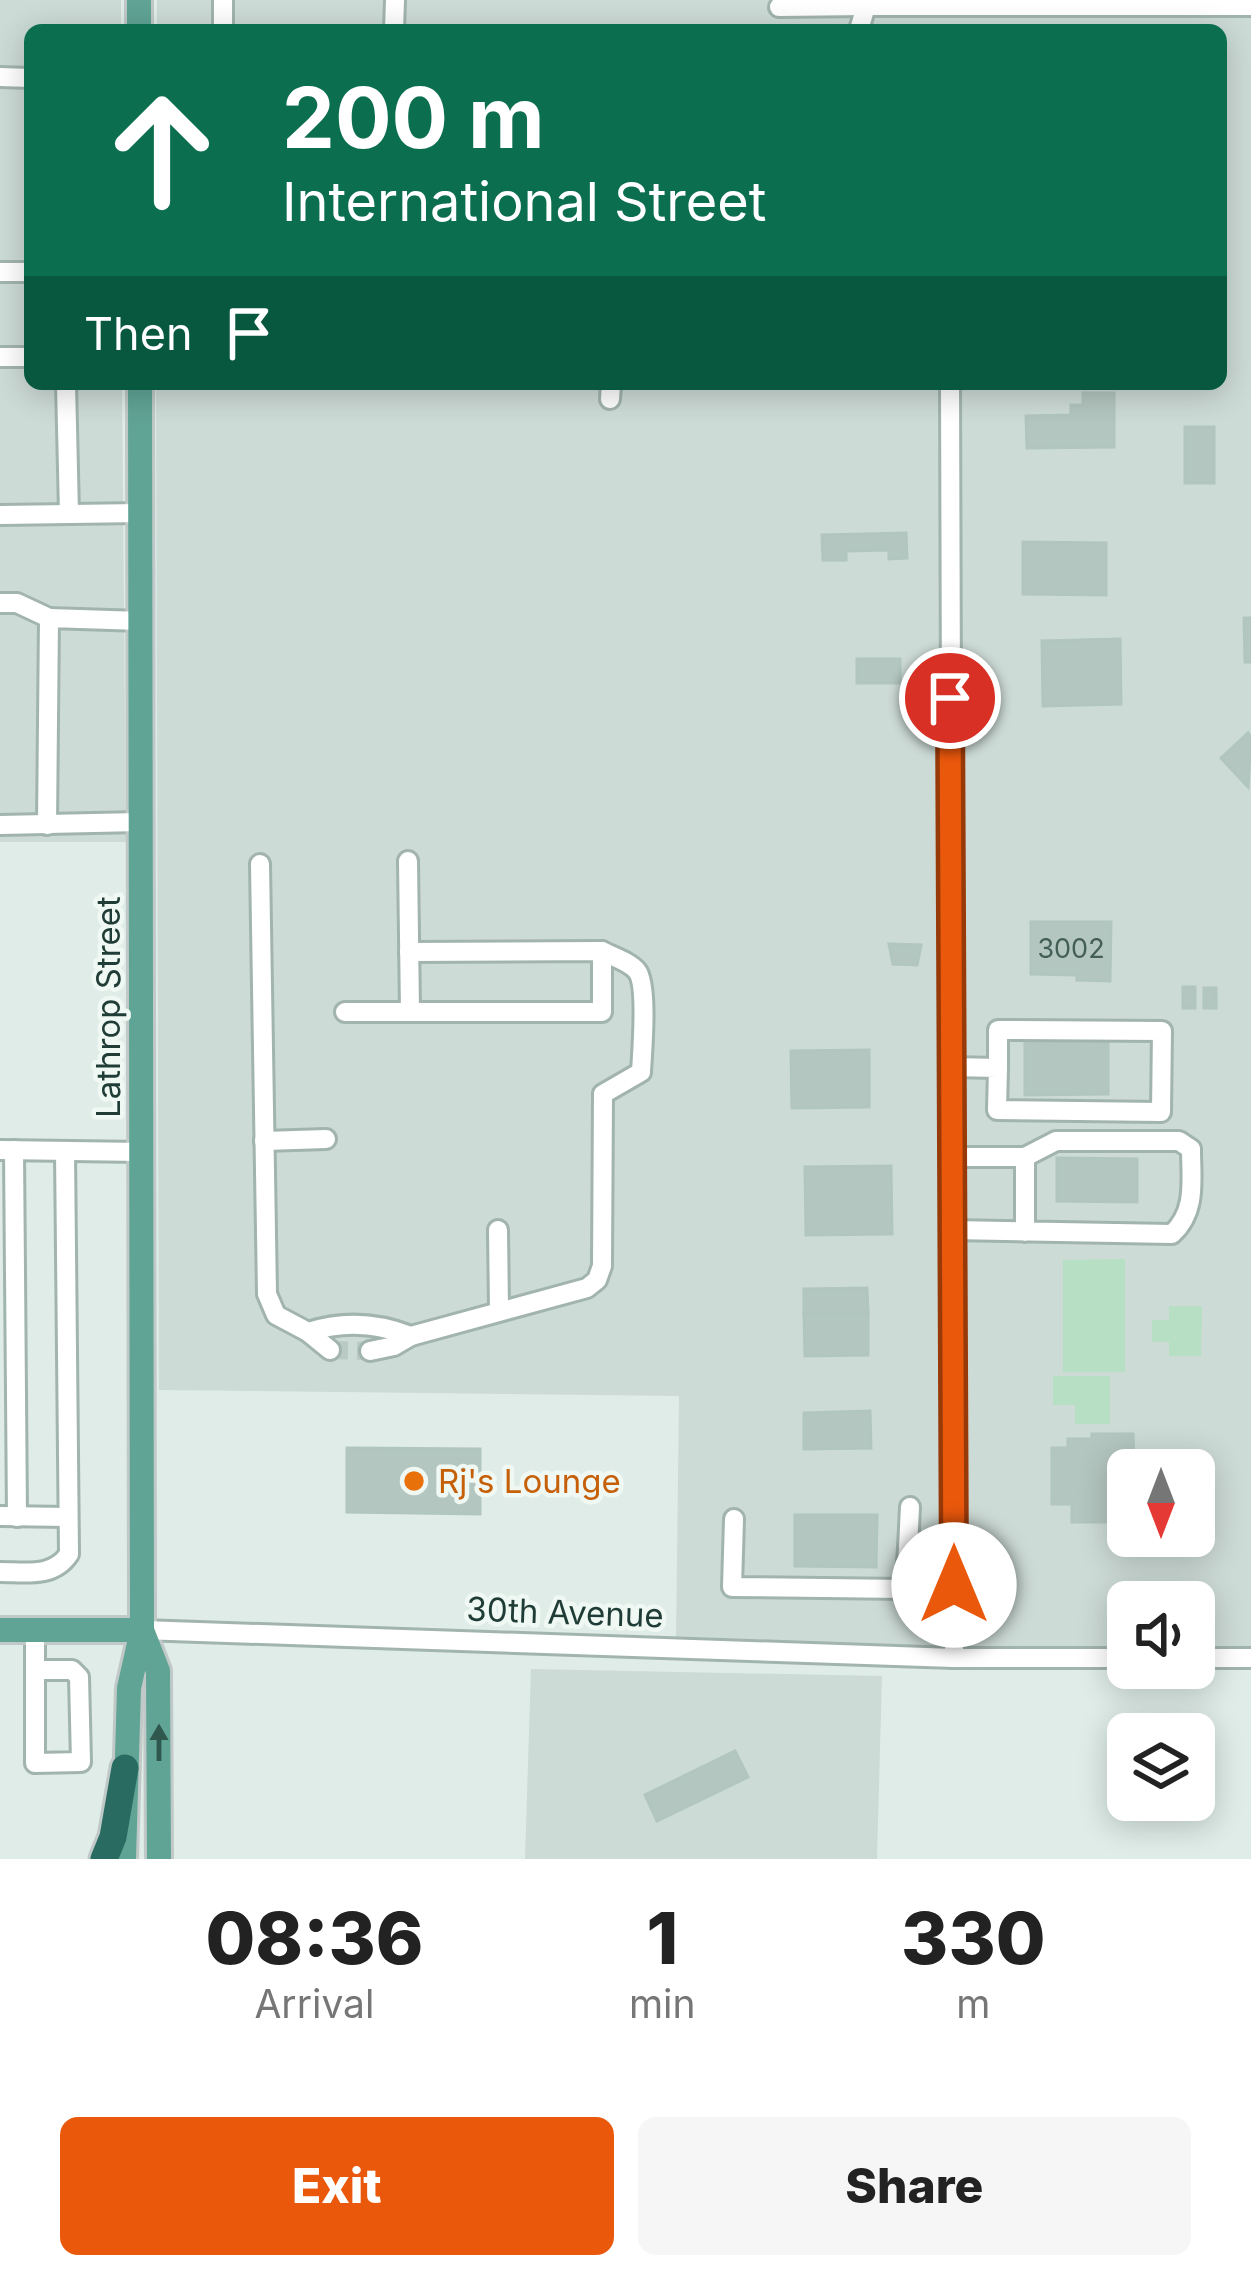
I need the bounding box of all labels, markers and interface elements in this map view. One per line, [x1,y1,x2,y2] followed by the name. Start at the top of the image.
[282,67,545,168] text: 200 m
[84,72,240,228] icon: ahead
[282,169,766,234] text: International Street
[216,300,282,366] icon: arrive
[84,306,192,361] text: Then
[899,647,1001,749] pin
[917,665,983,731] icon: arrive
[88,896,128,1118] street label: Lathrop Street
[1037,932,1105,965] house number: 3002
[1107,1449,1215,1557] north arrow
[1107,1449,1215,1821] map controls
[438,1461,621,1501] place label: Rj's Lounge
[401,1468,427,1494] marker: Rj's Lounge
[891,1522,1017,1648] position arrow
[1107,1581,1215,1689] button: sound
[466,1589,664,1635] street label: 30th Avenue
[1107,1713,1215,1821] button: layers
[149,1723,169,1761] one-way arrow
[206,1894,423,1981] text: 08:36
[646,1894,678,1981] text: 1
[901,1894,1045,1981] text: 330
[254,1980,374,2027] text: Arrival
[629,1980,696,2027] text: min
[956,1980,990,2027] text: m
[60,2117,614,2255] button: Exit
[638,2117,1191,2255] button: Share

